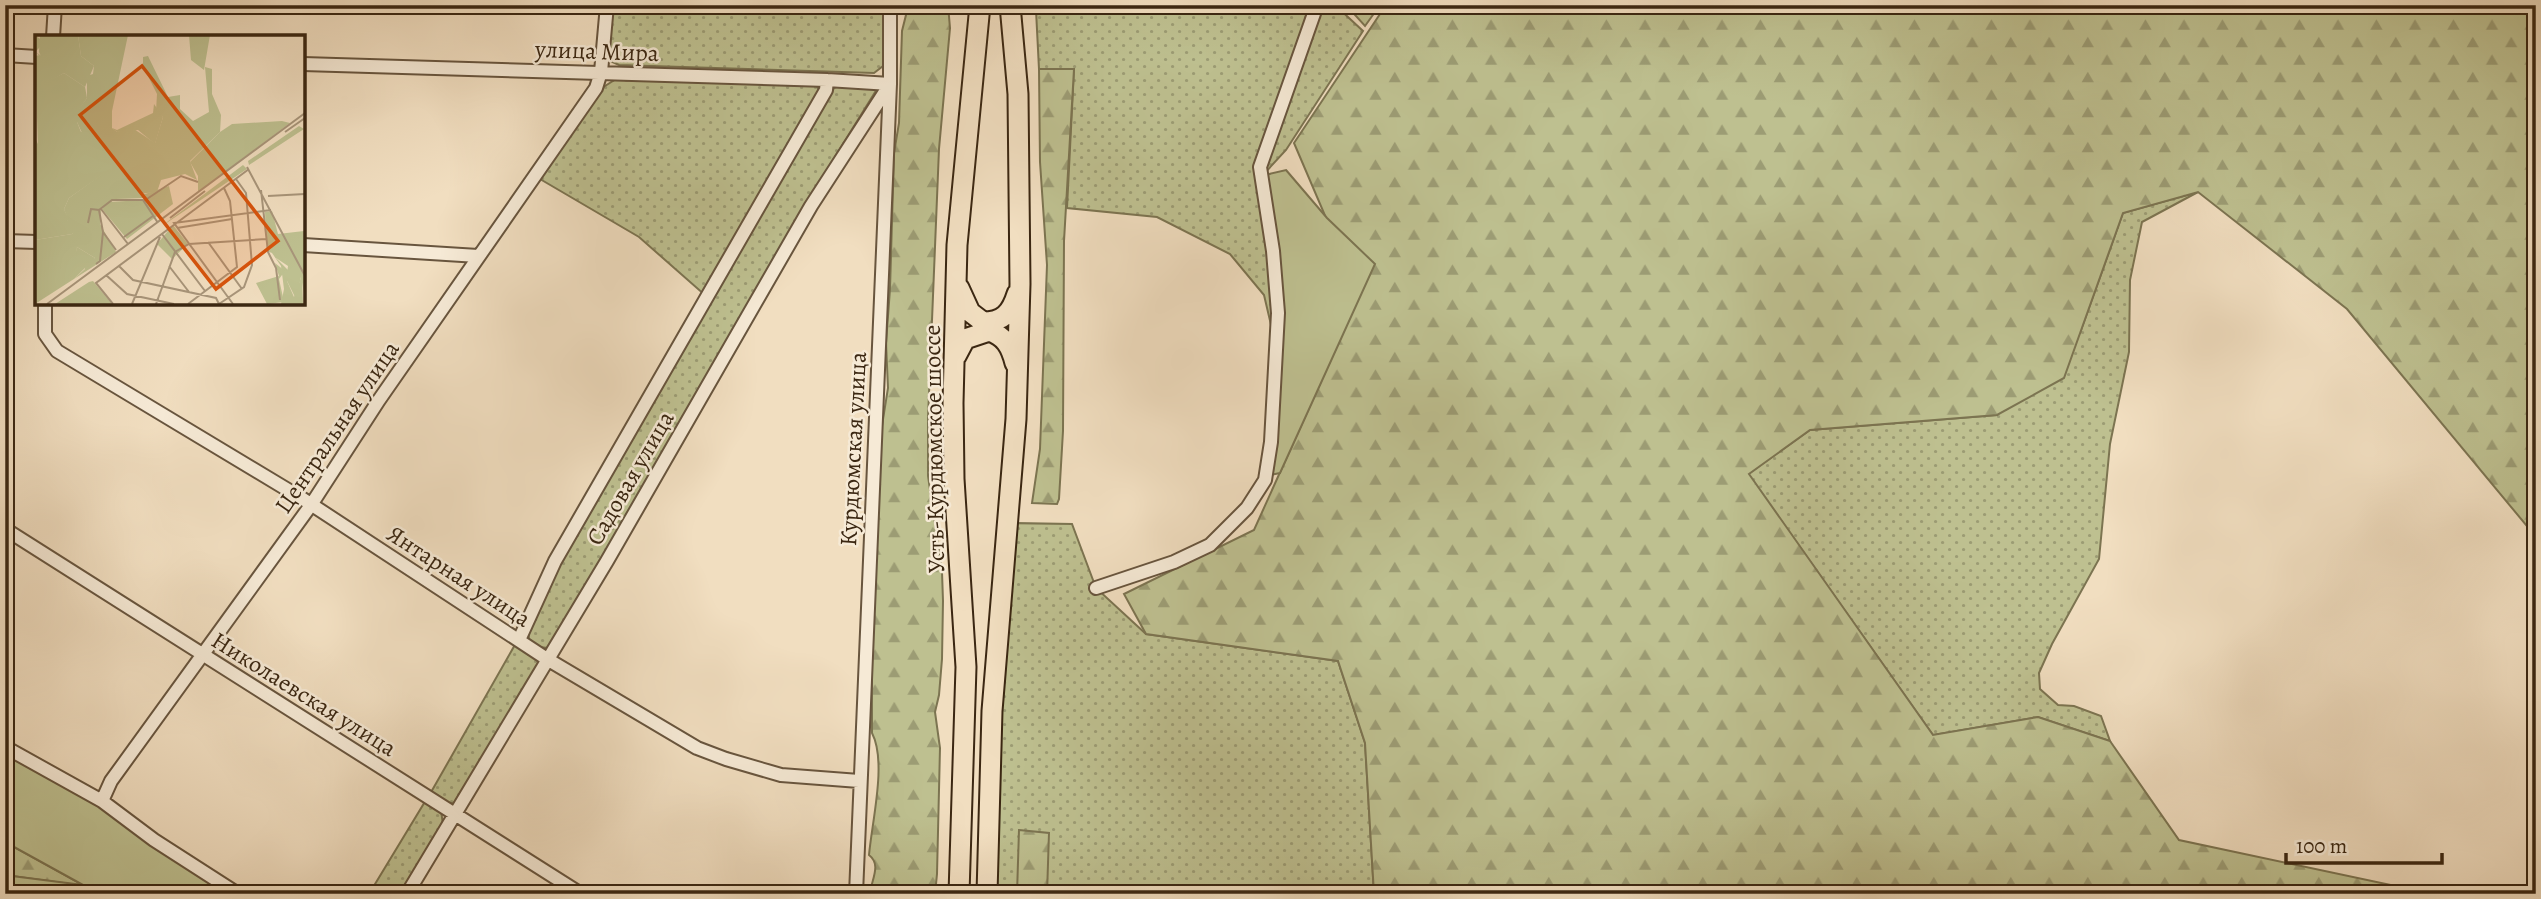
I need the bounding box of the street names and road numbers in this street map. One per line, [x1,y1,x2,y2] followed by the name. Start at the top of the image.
[534,33,659,69] street label: улица Мира
[916,324,952,574] street label: Усть-Курдюмское шоссе
[267,335,407,519] street label: Центральная улица
[832,351,874,547] street label: Курдюмская улица
[579,405,681,551] street label: Садовая улица
[381,518,537,634] street label: Янтарная улица
[205,624,403,764] street label: Николаевская улица

